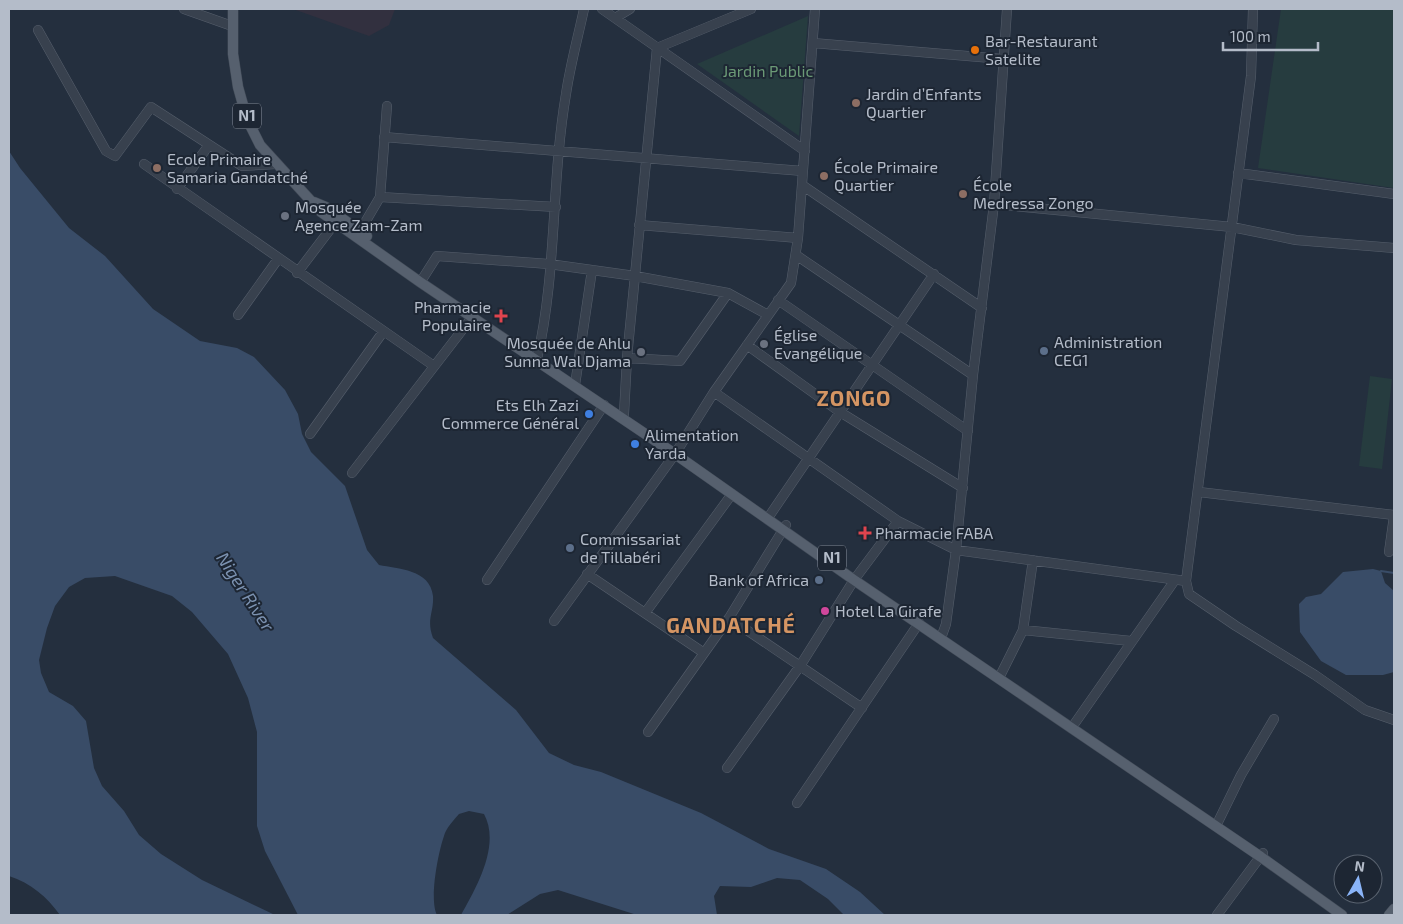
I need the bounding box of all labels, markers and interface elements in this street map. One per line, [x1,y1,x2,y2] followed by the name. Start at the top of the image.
[1223,20,1318,52] scale bar
[1230,27,1271,45] text: 100 m
[985,31,1098,68] place label: Bar-Restaurant Satelite
[969,44,981,56] marker: Bar-Restaurant Satelite
[723,61,814,80] park label: Jardin Public
[866,84,982,122] place label: Jardin d’Enfants Quartier
[850,97,862,109] marker: Jardin d’Enfants Quartier
[233,104,261,128] road number: N1
[167,149,308,186] place label: Ecole Primaire Samaria Gandatché
[834,157,938,195] place label: École Primaire Quartier
[151,162,163,174] marker: Ecole Primaire Samaria Gandatché
[818,170,830,182] marker: École Primaire Quartier
[973,175,1094,212] place label: École Medressa Zongo
[957,188,969,200] marker: École Medressa Zongo
[295,197,422,234] place label: Mosquée Agence Zam-Zam
[279,210,291,222] marker: Mosquée Agence Zam-Zam
[414,297,491,334] place label: Pharmacie Populaire
[495,310,507,322] marker: Pharmacie Populaire
[774,325,862,362] place label: Église Evangélique
[1054,332,1162,369] place label: Administration CEG1
[504,333,631,371] place label: Mosquée de Ahlu Sunna Wal Djama
[758,338,770,350] marker: Église Evangélique
[1038,345,1050,357] marker: Administration CEG1
[635,346,647,358] marker: Mosquée de Ahlu Sunna Wal Djama
[817,385,891,410] district label: ZONGO
[442,395,579,432] place label: Ets Elh Zazi Commerce Général
[583,408,595,420] marker: Ets Elh Zazi Commerce Général
[645,425,739,462] place label: Alimentation Yarda
[629,438,641,450] marker: Alimentation Yarda
[875,523,993,542] place label: Pharmacie FABA
[859,527,871,539] marker: Pharmacie FABA
[580,529,681,566] place label: Commissariat de Tillabéri
[564,542,576,554] marker: Commissariat de Tillabéri
[818,546,846,570] road number: N1
[212,548,280,636] water label: Niger River
[709,570,809,589] place label: Bank of Africa
[813,574,825,586] marker: Bank of Africa
[835,601,942,620] place label: Hotel La Girafe
[819,605,831,617] marker: Hotel La Girafe
[666,612,796,637] district label: GANDATCHÉ
[1333,854,1383,904] north arrow
[1354,857,1366,875] text: N

